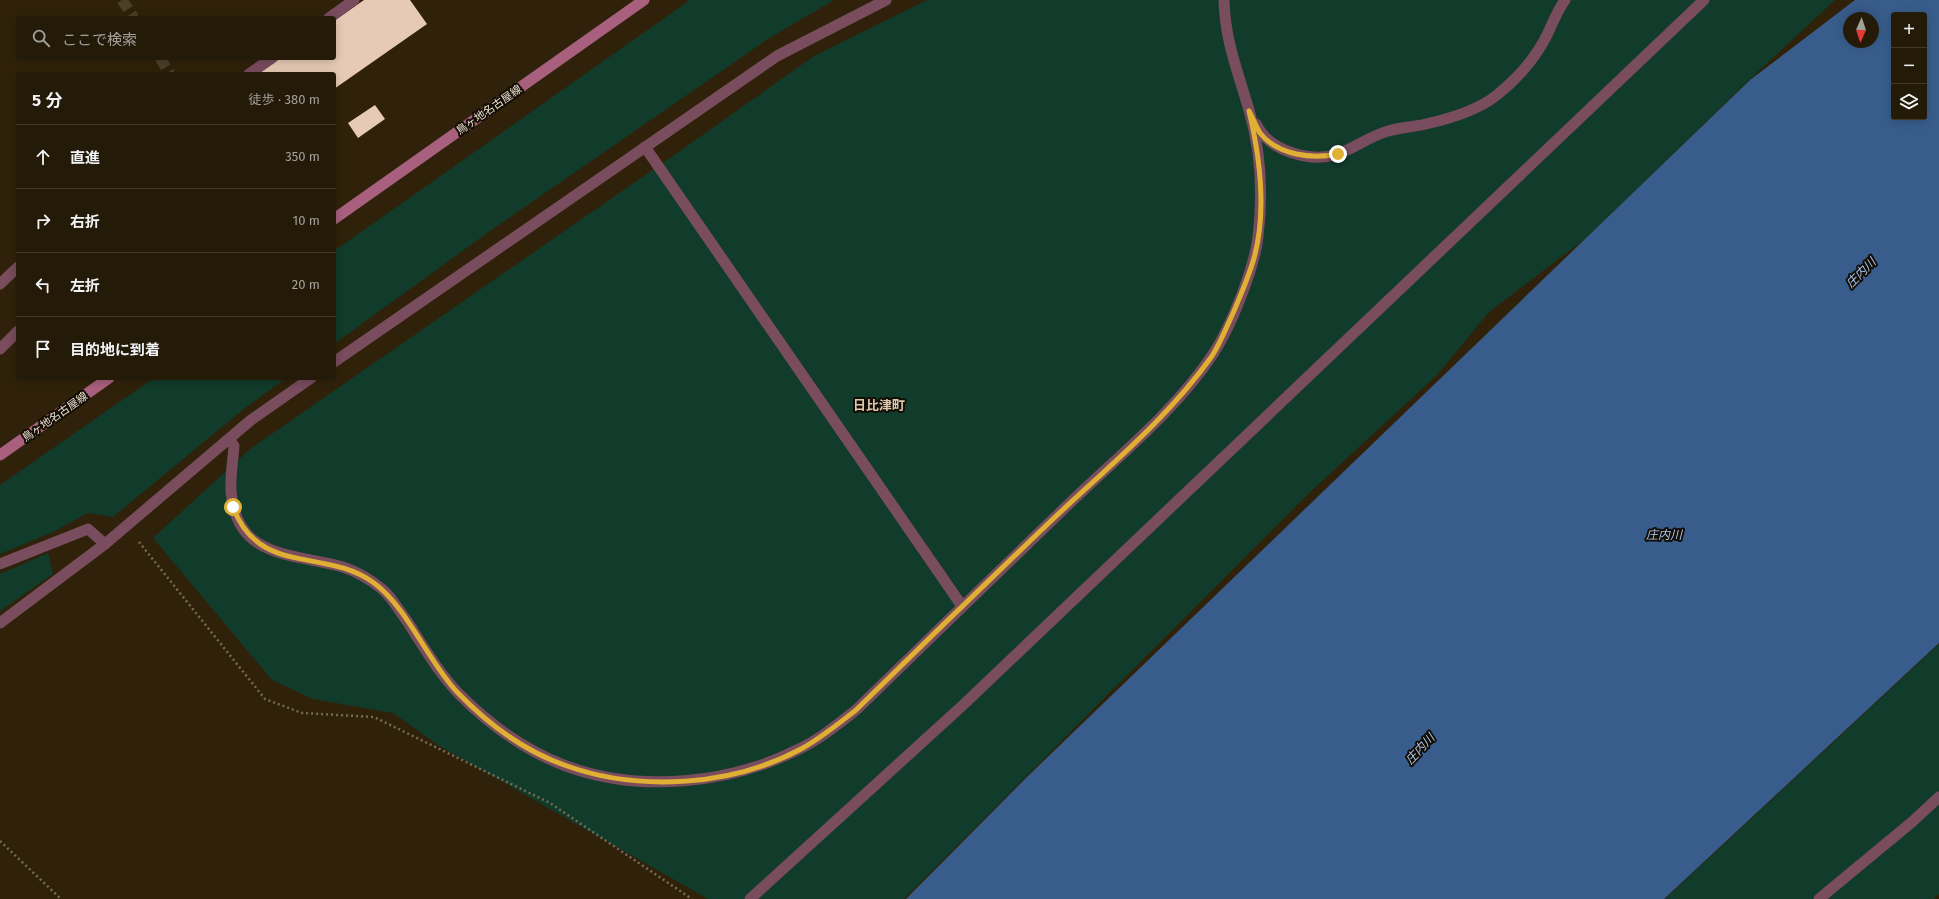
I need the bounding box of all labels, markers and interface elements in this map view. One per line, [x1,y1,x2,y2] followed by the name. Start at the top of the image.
[1843,12,1879,48] north arrow
[1891,12,1927,120] map controls
[1891,12,1927,48] button: +
[16,16,336,60] search box
[30,27,52,49] icon: search
[62,31,137,49] text: ここで検索
[1891,48,1927,84] button: −
[454,83,524,137] street label: 鳥ヶ地名古屋線
[1891,84,1927,120] button: layers
[32,90,62,111] text: 5 分
[248,92,320,107] text: 徒歩 · 380 m
[1329,145,1347,163] route end
[32,146,54,168] icon: ahead
[70,149,100,167] text: 直進
[285,149,320,164] text: 350 m
[32,210,54,232] icon: right
[70,213,100,231] text: 右折
[293,213,320,228] text: 10 m
[1843,254,1880,291] water label: 庄内川
[32,274,54,296] icon: left
[70,277,100,295] text: 左折
[292,277,320,292] text: 20 m
[32,338,54,360] icon: arrive
[70,341,160,359] text: 目的地に到着
[20,390,90,444] street label: 鳥ヶ地名古屋線
[853,398,905,413] district label: 日比津町
[224,498,242,516] route start
[1646,528,1684,542] water label: 庄内川
[1403,730,1439,767] water label: 庄内川

